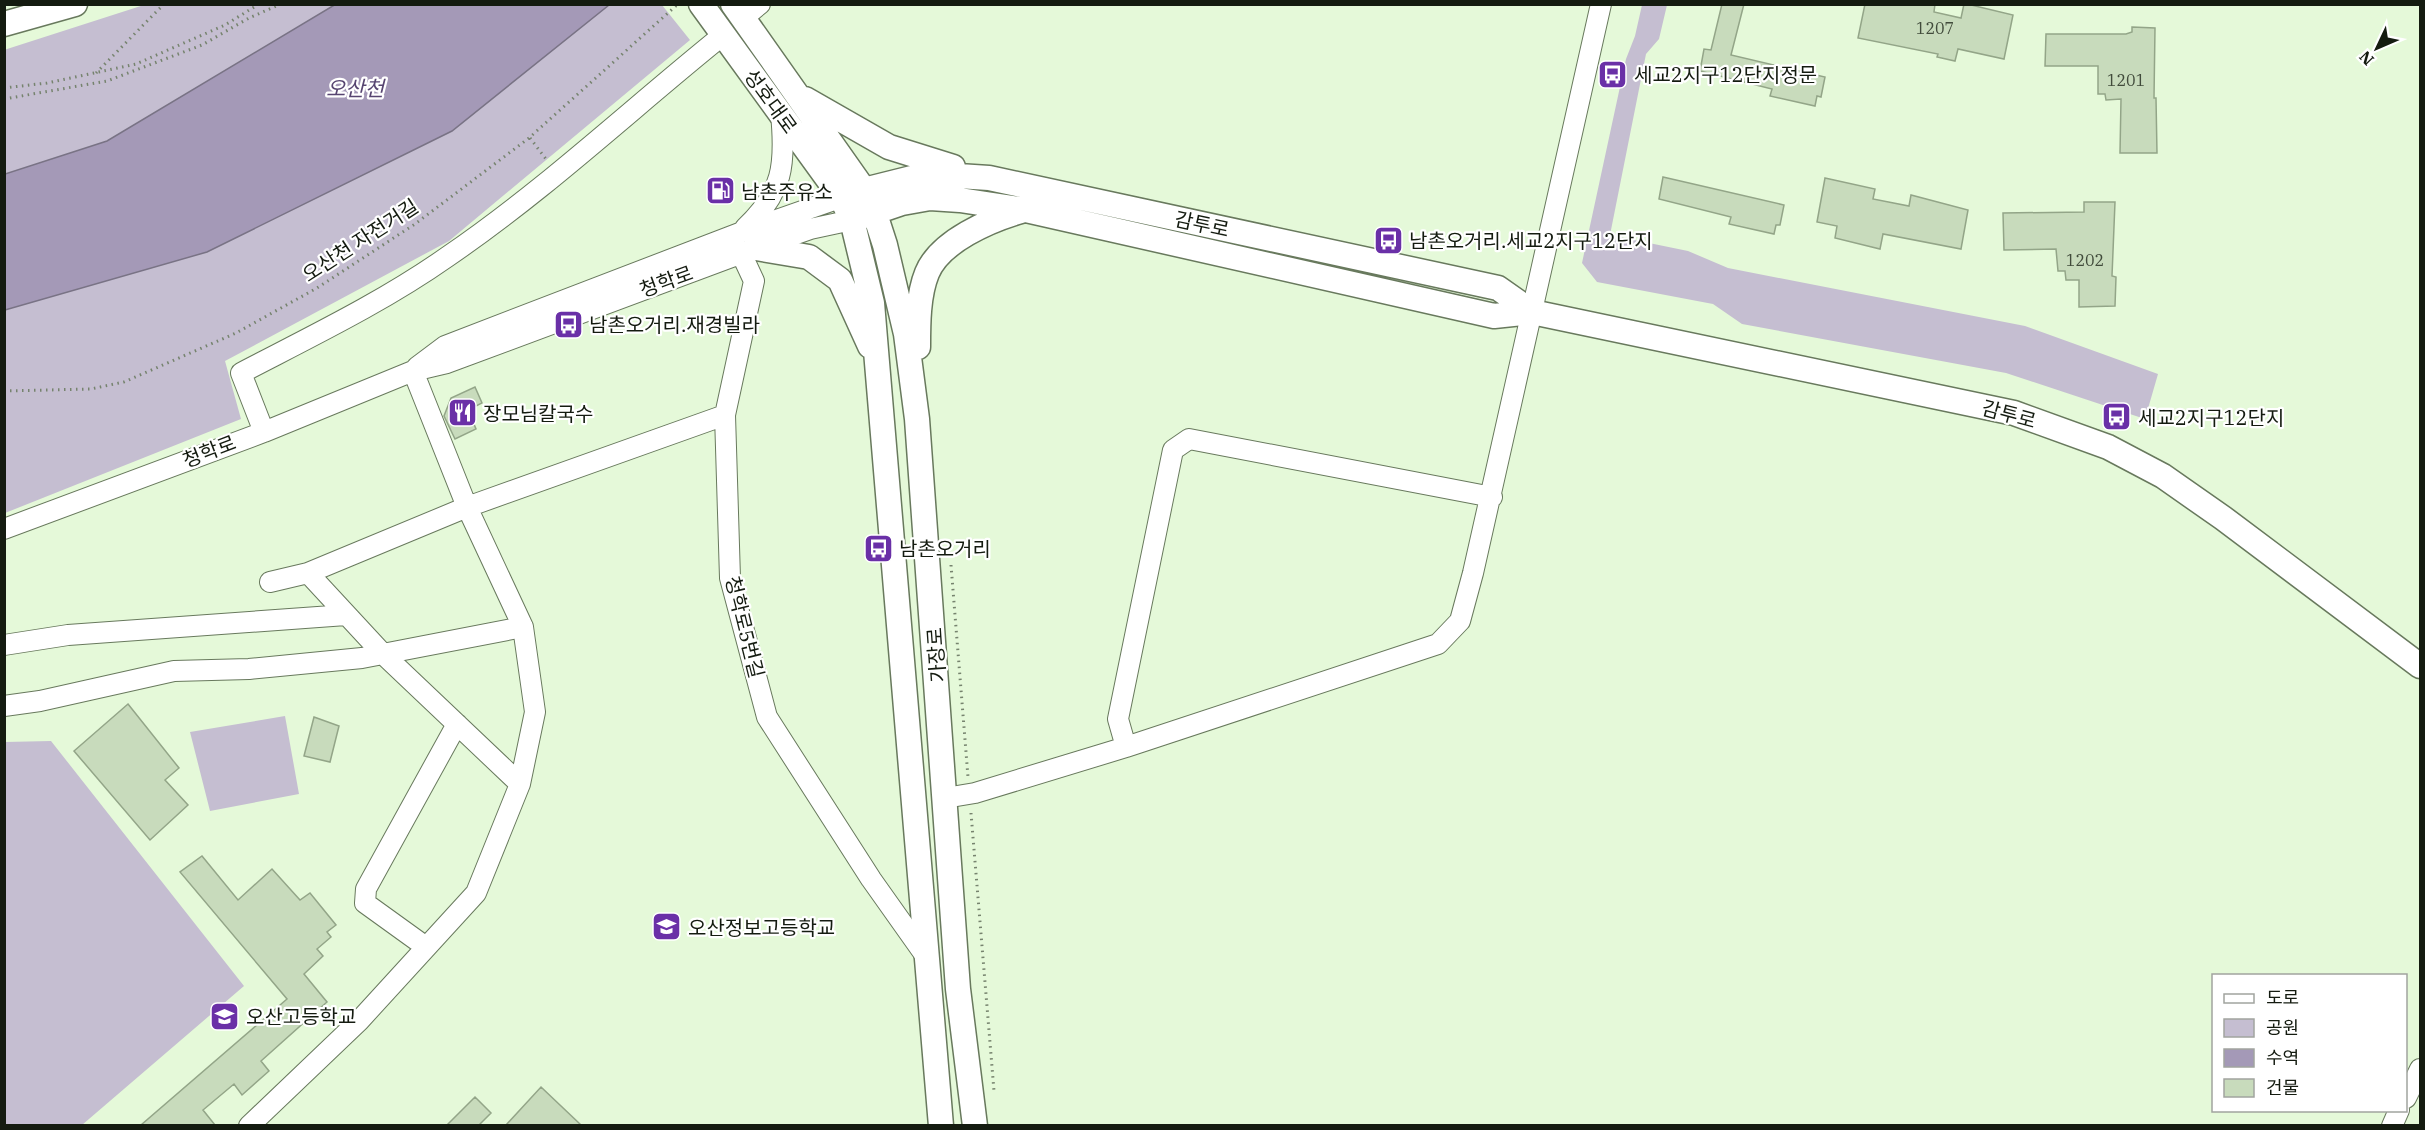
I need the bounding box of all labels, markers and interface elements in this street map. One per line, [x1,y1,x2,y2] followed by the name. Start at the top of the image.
[1916,18,1954,38] house number: 1207
[2347,18,2407,78] north arrow
[2355,47,2378,70] text: N
[1597,58,1629,90] bus stop icon: 세교2지구12단지정문
[1634,61,1817,88] place label: 세교2지구12단지정문
[738,63,804,139] street label: 성호대로
[2107,70,2145,90] house number: 1201
[326,74,387,102] water label: 오산천
[704,175,736,207] fuel station icon: 남촌주유소
[741,178,833,205] place label: 남촌주유소
[297,192,423,288] street label: 오산천 자전거길
[1172,205,1232,243] street label: 감투로
[1372,224,1404,256] bus stop icon: 남촌오거리.세교2지구12단지
[1409,227,1653,254] place label: 남촌오거리.세교2지구12단지
[2066,250,2104,270] house number: 1202
[635,259,697,303] street label: 청학로
[552,308,584,340] bus stop icon: 남촌오거리.재경빌라
[589,311,760,338] place label: 남촌오거리.재경빌라
[1979,394,2039,434] street label: 감투로
[446,397,478,429] restaurant icon: 장모님칼국수
[483,400,593,427] place label: 장모님칼국수
[2101,401,2133,433] bus stop icon: 세교2지구12단지
[2138,404,2284,431] place label: 세교2지구12단지
[178,429,240,473] street label: 청학로
[862,532,894,564] bus stop icon: 남촌오거리
[899,535,991,562] place label: 남촌오거리
[719,573,771,681] street label: 청학로5번길
[921,627,951,683] street label: 가장로
[651,911,683,943] school or university icon: 오산정보고등학교
[688,914,835,941] place label: 오산정보고등학교
[2212,974,2407,1112] legend
[2266,986,2299,1009] text: 도로
[209,1000,241,1032] school or university icon: 오산고등학교
[246,1003,356,1030] place label: 오산고등학교
[2266,1016,2299,1039] text: 공원
[2266,1046,2299,1069] text: 수역
[2266,1076,2299,1099] text: 건물

